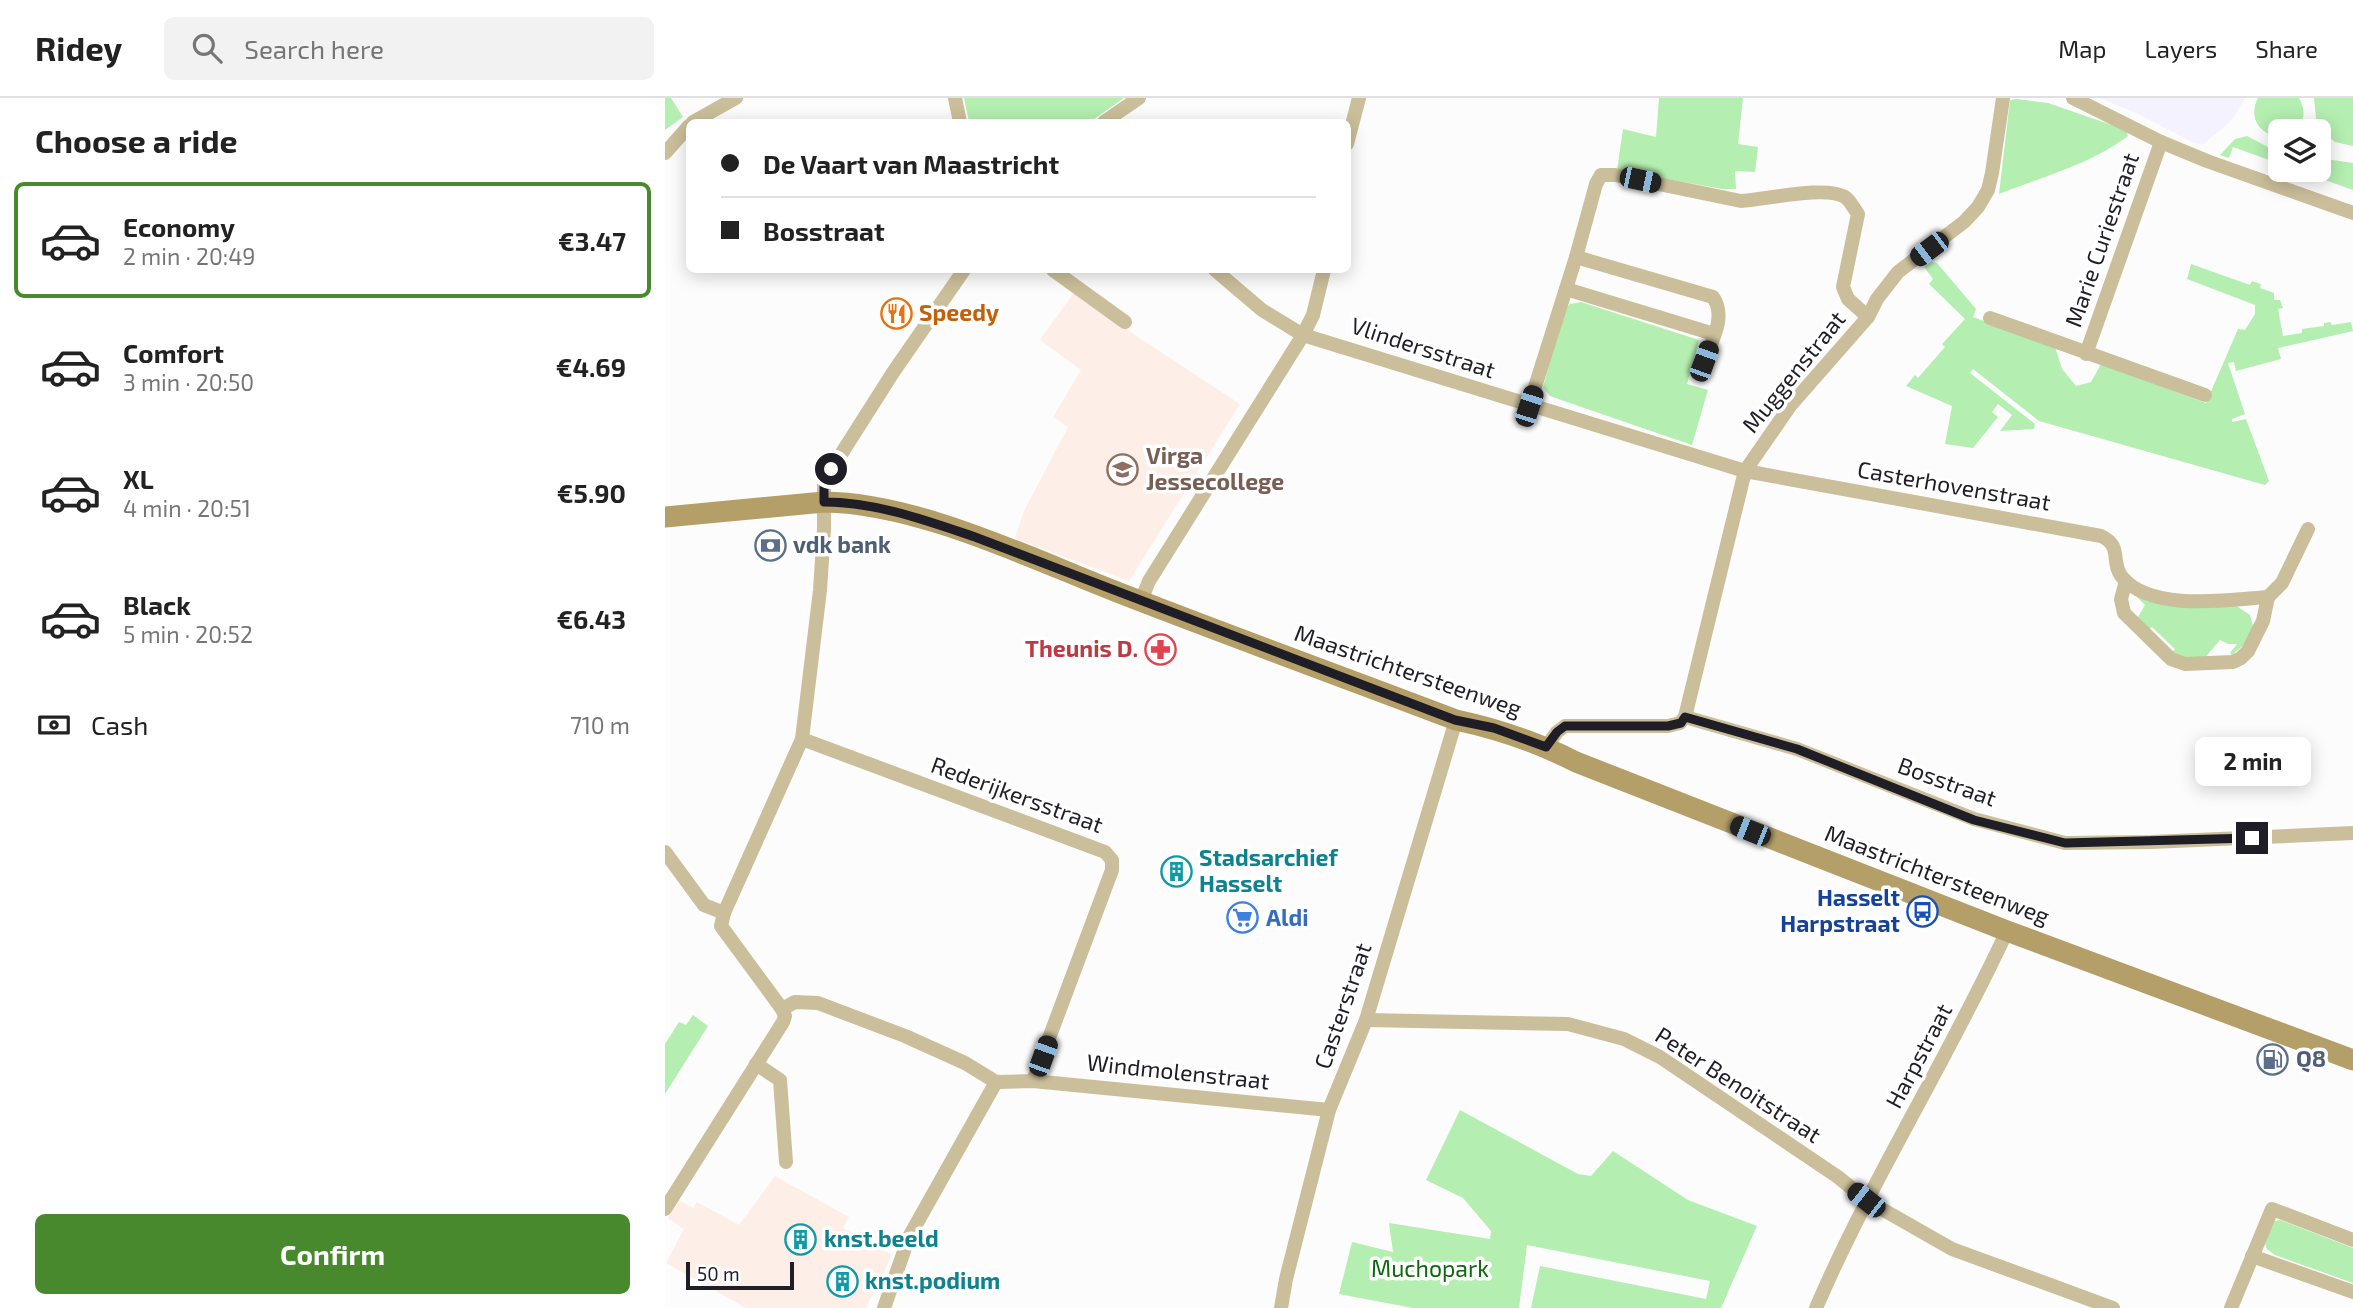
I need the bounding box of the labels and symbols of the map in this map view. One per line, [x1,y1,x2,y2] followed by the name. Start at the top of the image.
[2058,149,2144,330] street label: Marie Curiestraat
[1618,165,1663,195] car
[1906,228,1953,270] car
[879,296,913,330] restaurant icon: Speedy
[919,298,999,326] place label: Speedy
[1736,305,1851,438] street label: Muggenstraat
[1348,311,1499,384] street label: Vlindersstraat
[1687,338,1722,384] car
[1513,383,1546,429] car
[1146,441,1284,495] place label: Virga Jessecollege
[1106,452,1140,486] school or university icon: Virga Jessecollege
[815,453,847,485] route start
[1855,454,2053,516] street label: Casterhovenstraat
[753,528,787,562] bank icon: vdk bank
[793,530,891,558] place label: vdk bank
[1291,618,1526,722] street label: Maastrichtersteenweg
[1144,632,1178,666] pharmacy icon: Theunis D.
[1025,634,1138,662] place label: Theunis D.
[2194,736,2310,786] callout: 2 min
[928,750,1107,838] street label: Rederijkersstraat
[1894,750,2001,812] street label: Bosstraat
[1727,813,1774,849] car
[1821,818,2054,930] street label: Maastrichtersteenweg
[2236,822,2268,854] route end
[1199,843,1338,897] place label: Stadsarchief Hasselt
[1159,854,1193,888] building icon: Stadsarchief Hasselt
[1780,883,1900,937] place label: Hasselt Harpstraat
[1906,894,1940,928] bus stop icon: Hasselt Harpstraat
[1226,901,1260,935] supermarket icon: Aldi
[1266,903,1309,931] place label: Aldi
[1307,939,1377,1072] street label: Casterstraat
[1879,998,1957,1113] street label: Harpstraat
[1650,1020,1827,1148] street label: Peter Benoitstraat
[1026,1033,1061,1079] car
[2256,1042,2290,1076] fuel station icon: Q8
[2296,1044,2326,1073] place label: Q8
[1085,1047,1271,1095] street label: Windmolenstraat
[1843,1179,1890,1221] car
[784,1222,818,1256] building icon: knst.beeld
[824,1224,939,1252] place label: knst.beeld
[1371,1254,1489,1282] park label: Muchopark
[686,1259,795,1291] scale bar
[825,1264,859,1298] building icon: knst.podium
[865,1266,1000,1294] place label: knst.podium

